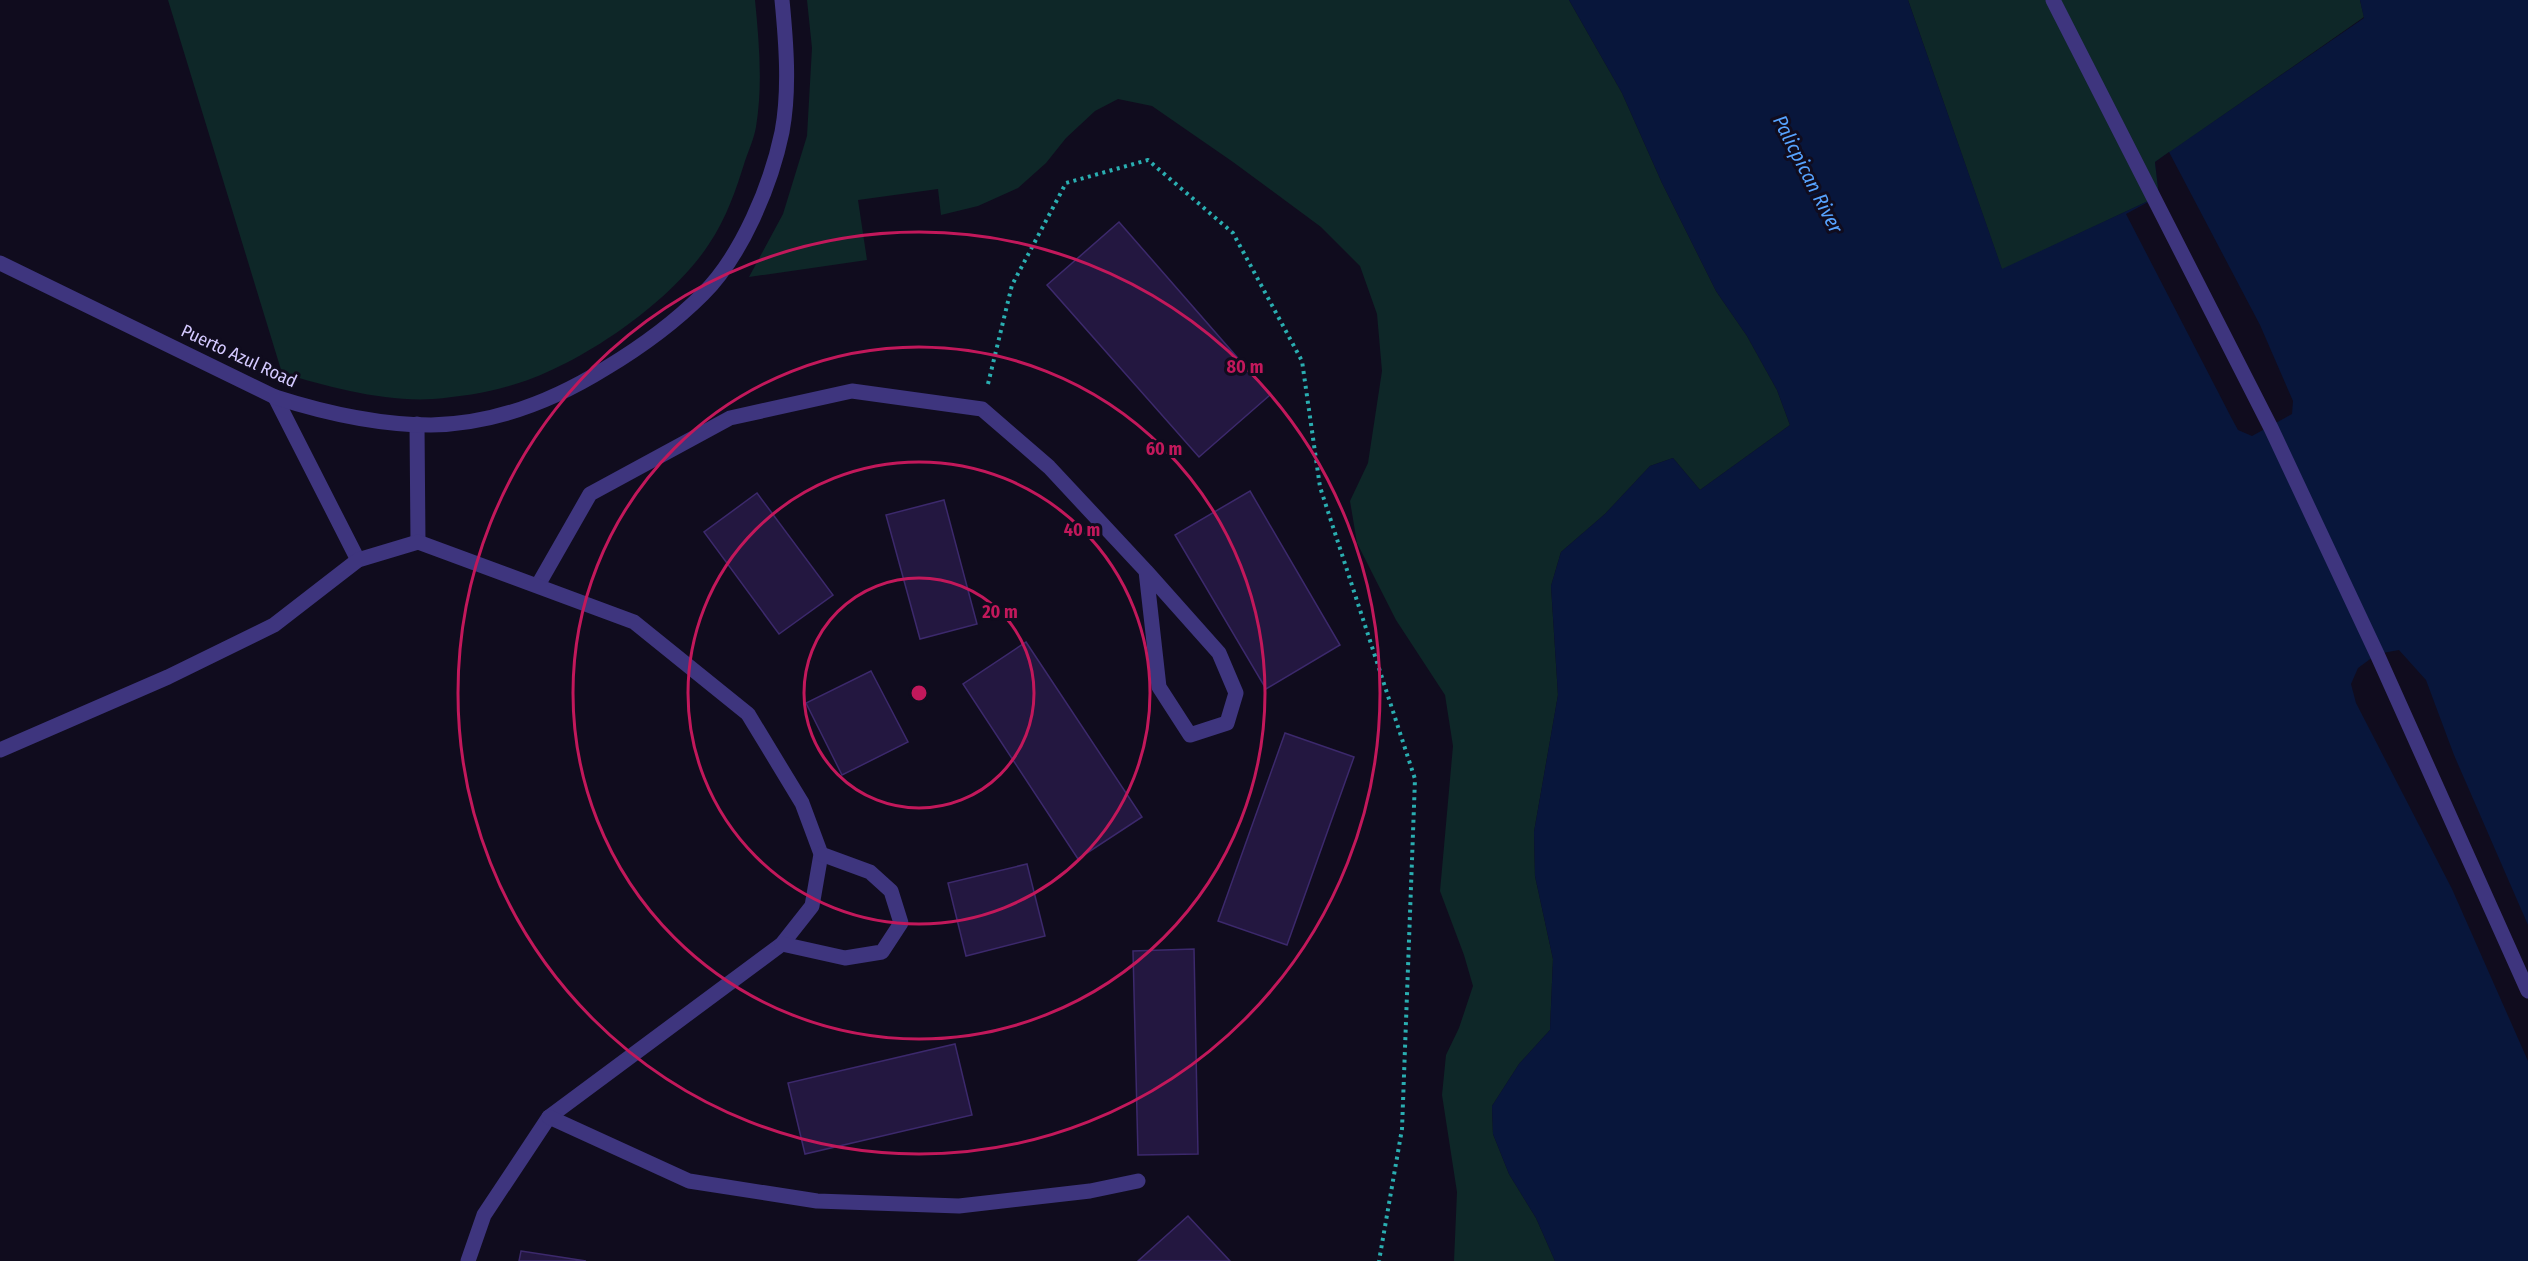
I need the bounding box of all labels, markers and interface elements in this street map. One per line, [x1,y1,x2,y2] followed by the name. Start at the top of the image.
[1768,111,1848,238] water label: Palicpican River
[178,320,300,392] street label: Puerto Azul Road
[1227,356,1263,378] text: 80 m
[1146,438,1182,460] text: 60 m
[1064,519,1100,541] text: 40 m
[981,601,1018,623] text: 20 m
[909,683,929,703] centre of rings

